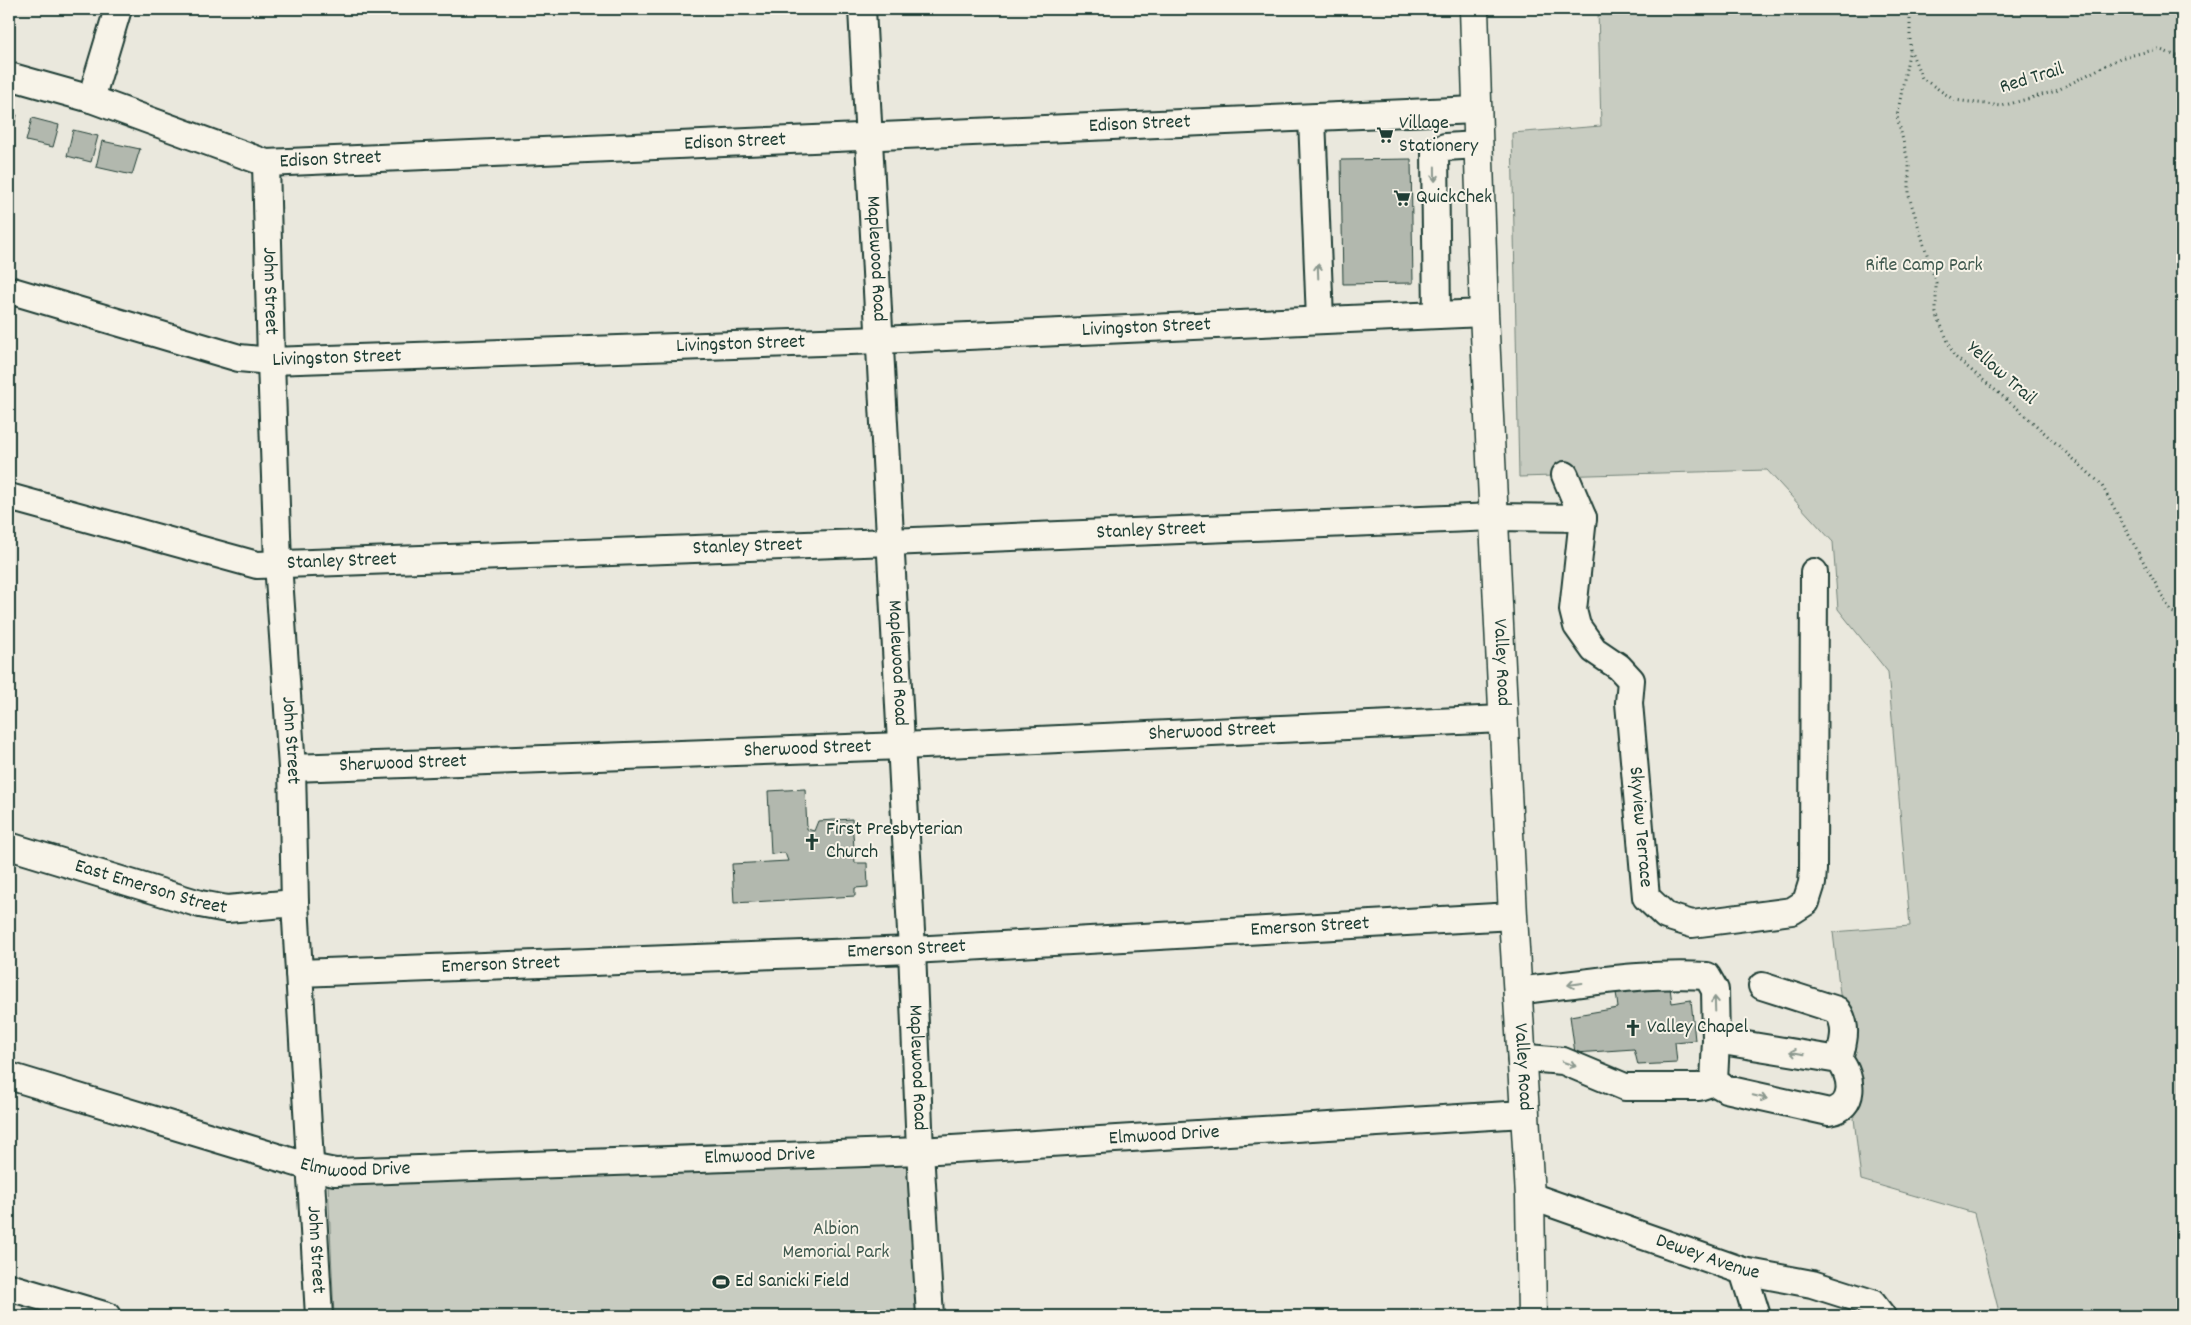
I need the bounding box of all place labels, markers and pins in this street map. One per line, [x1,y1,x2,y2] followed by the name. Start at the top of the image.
[1399,110,1479,161] place label: Village Stationery
[1375,125,1395,145] supermarket icon: Village Stationery
[1416,184,1492,212] place label: QuickChek
[1392,188,1412,208] supermarket icon: QuickChek
[826,816,963,867] place label: First Presbyterian Church
[802,832,822,852] church icon: First Presbyterian Church
[1647,1014,1748,1042] place label: Valley Chapel
[1623,1018,1643,1038] church icon: Valley Chapel
[735,1268,849,1296] place label: Ed Sanicki Field
[711,1272,731,1292] sports icon: Ed Sanicki Field

